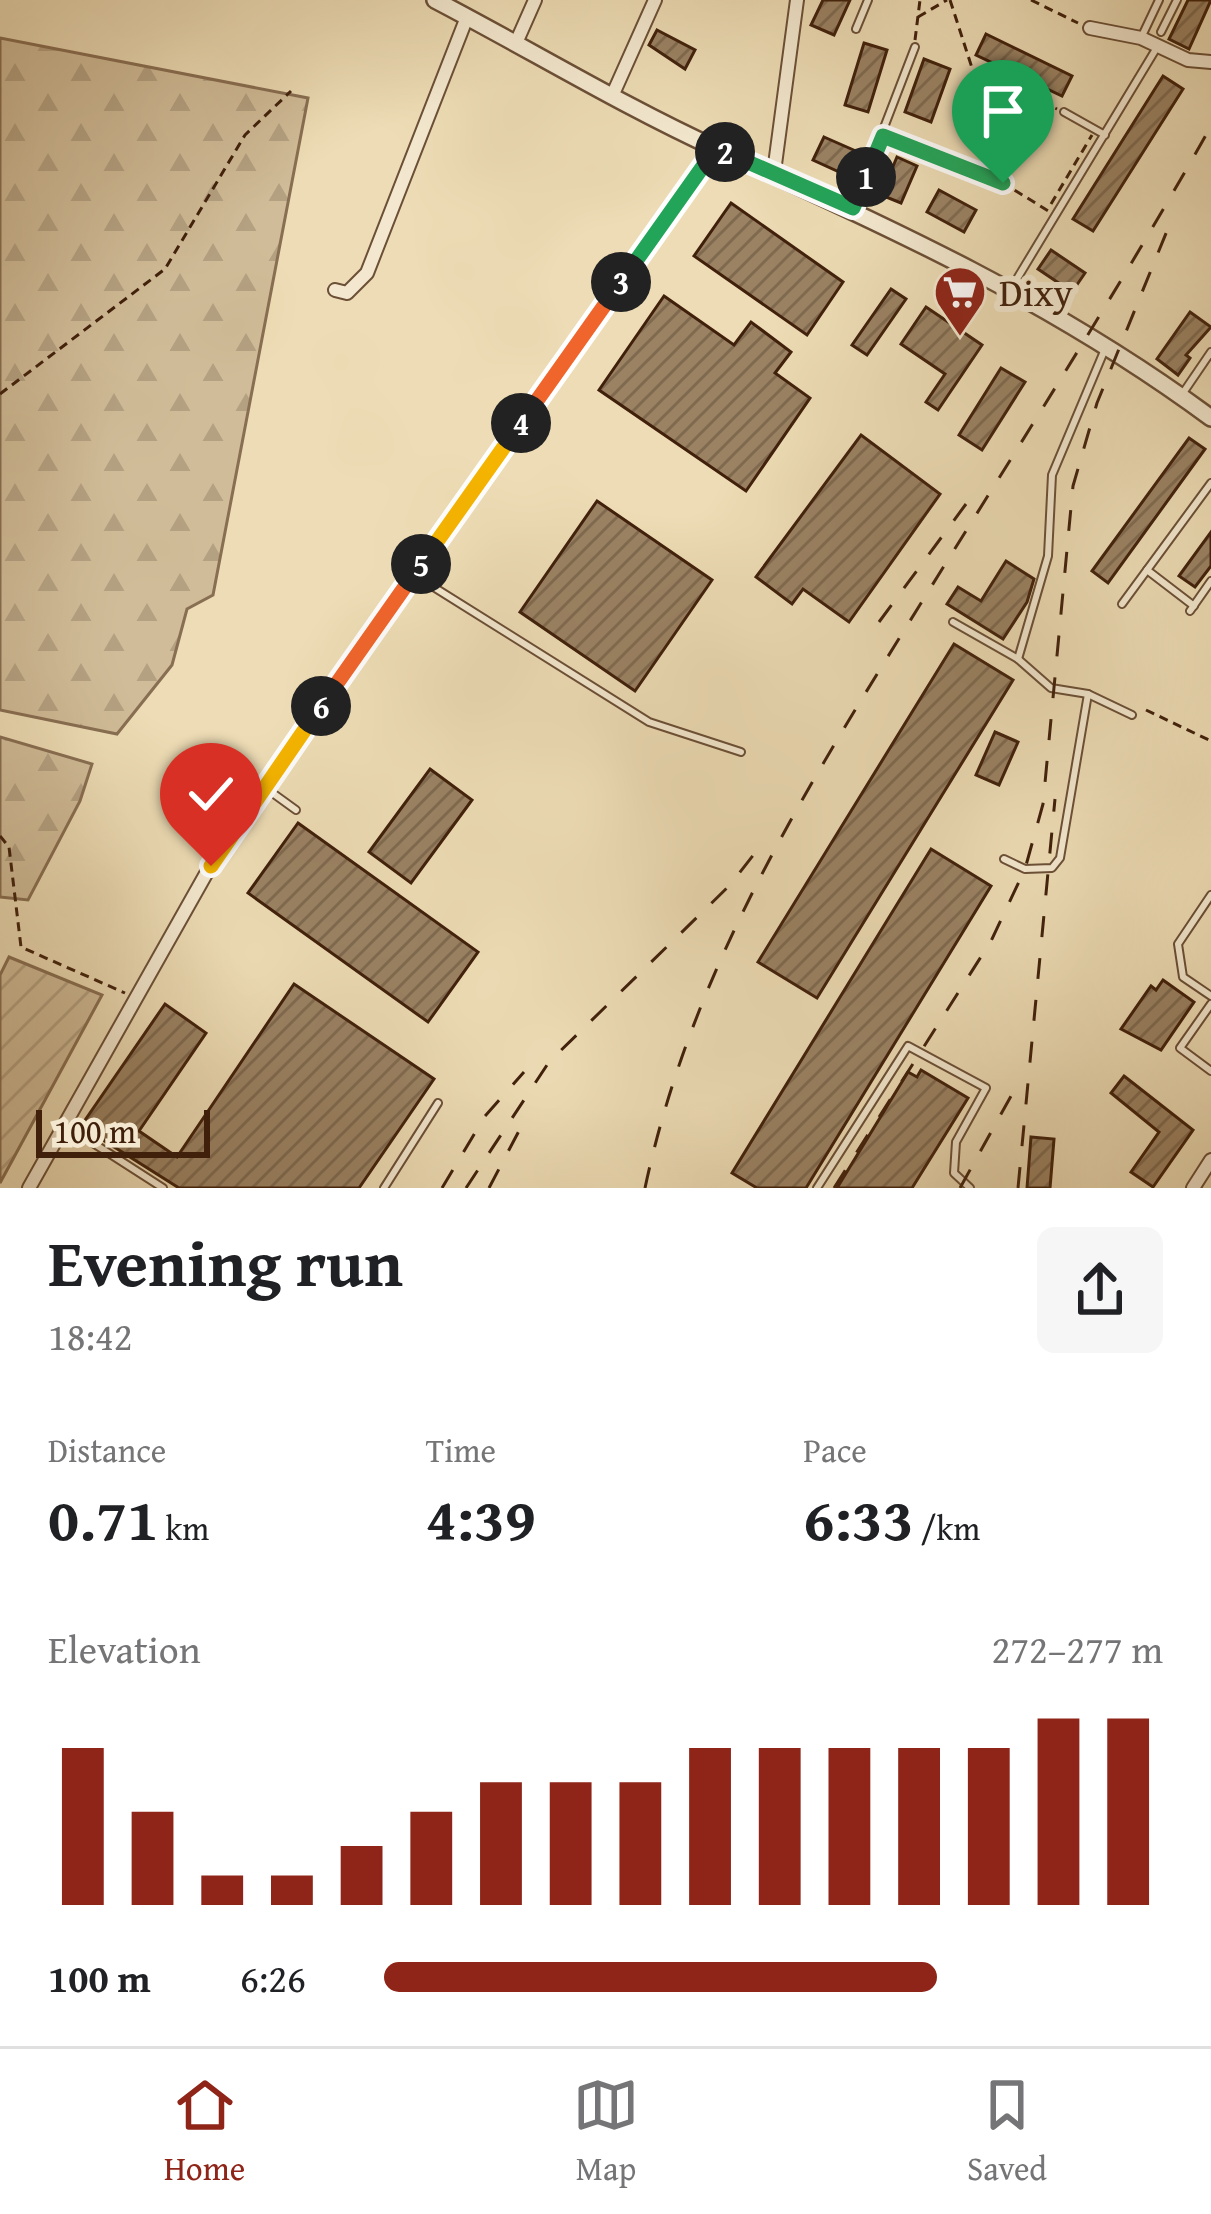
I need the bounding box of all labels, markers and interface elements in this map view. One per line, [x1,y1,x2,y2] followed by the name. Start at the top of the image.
[952,60,1054,183] pin
[970,78,1036,144] icon: arrive
[695,122,755,182] pin: 2
[716,128,734,176] text: 2
[836,147,896,207] pin: 1
[857,153,875,201] text: 1
[591,252,651,312] pin: 3
[612,258,630,306] text: 3
[999,263,1074,320] place label: Dixy
[932,264,988,338] supermarket icon: Dixy
[491,393,551,453] pin: 4
[512,399,530,447] text: 4
[391,534,451,594] pin: 5
[412,540,430,588] text: 5
[291,676,351,736] pin: 6
[312,682,330,730] text: 6
[160,743,262,866] pin
[178,761,244,827] icon: check
[36,1104,210,1157] scale bar
[54,1107,136,1155] text: 100 m
[48,1213,403,1310] text: Evening run
[1037,1227,1163,1353] button: share
[48,1307,133,1364] text: 18:42
[48,1426,166,1474] text: Distance
[426,1426,496,1474] text: Time
[803,1426,867,1474] text: Pace
[48,1474,158,1562] text: 0.71
[426,1474,536,1562] text: 4:39
[803,1474,914,1562] text: 6:33
[158,1504,209,1552] text: km
[914,1504,980,1552] text: /km
[48,1620,201,1677] text: Elevation
[991,1620,1163,1677] text: 272–277 m
[48,1949,151,2006] text: 100 m
[240,1949,306,2006] text: 6:26
[164,2072,245,2192] tab: Home
[573,2072,639,2192] tab: Map
[967,2072,1047,2192] tab: Saved

